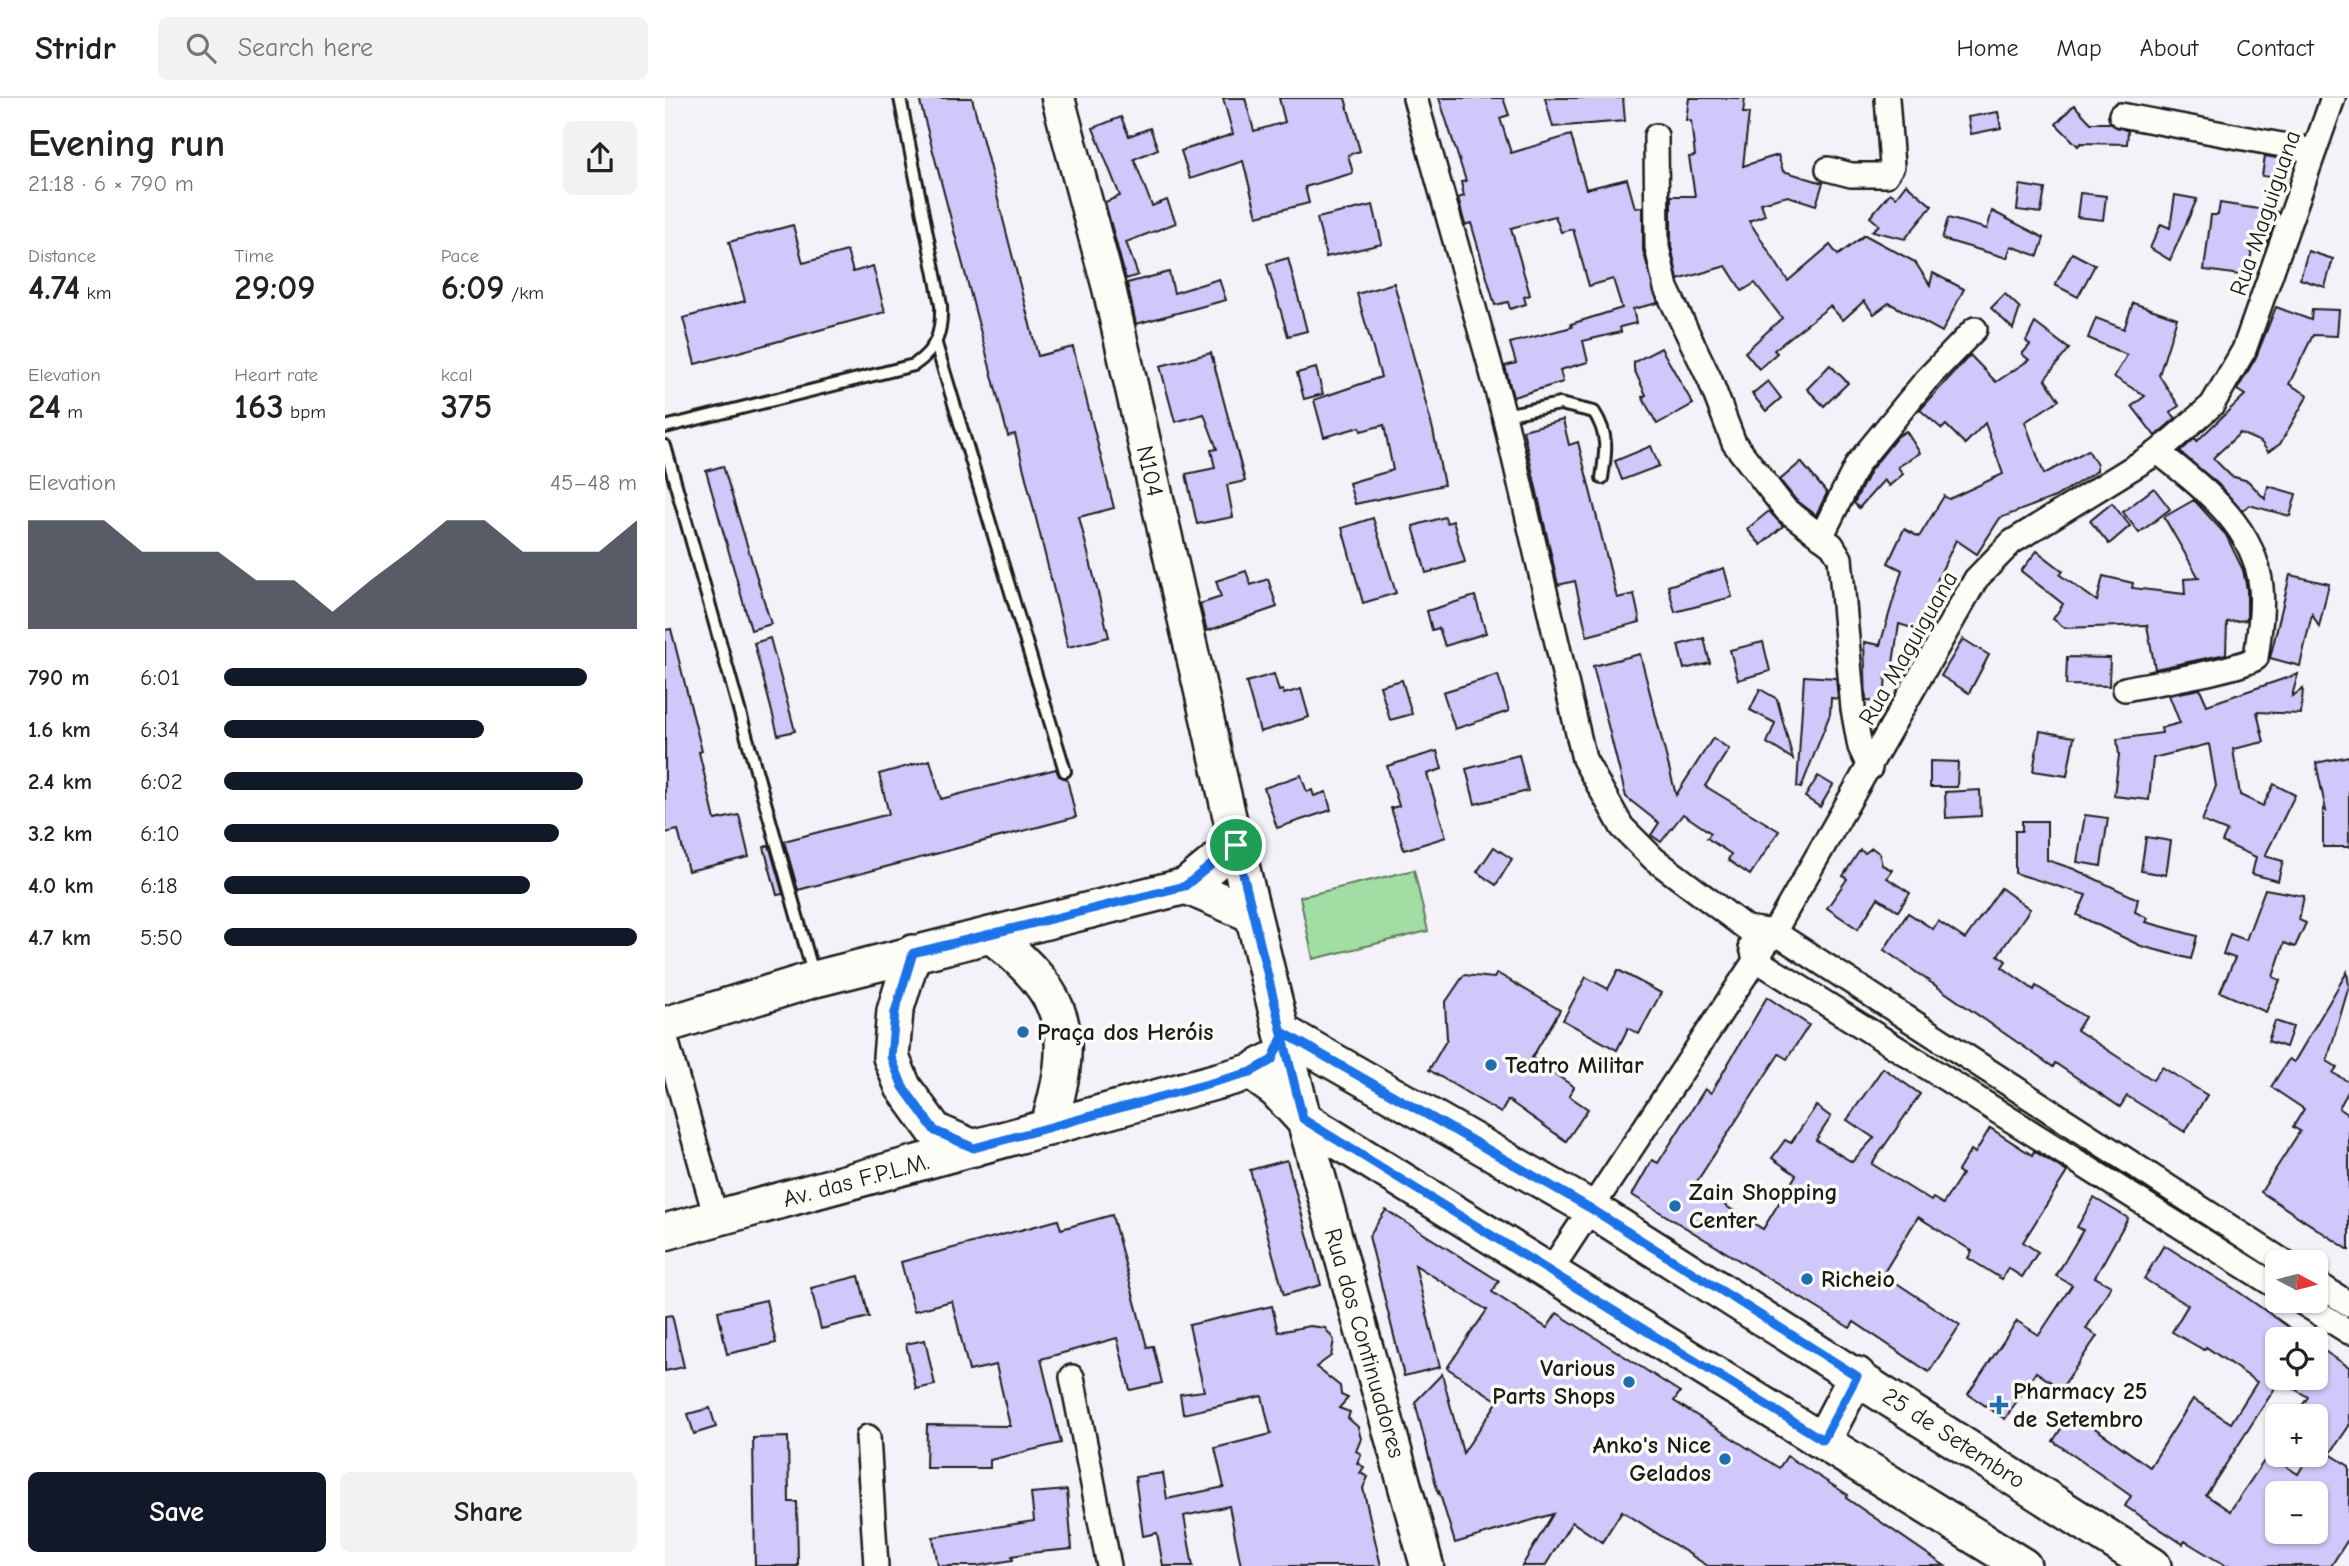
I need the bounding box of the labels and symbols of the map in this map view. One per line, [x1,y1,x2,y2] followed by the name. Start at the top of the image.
[2224,127,2306,299] street label: Rua Maguiguana
[1131,443,1169,499] street label: N104
[1853,566,1963,730] street label: Rua Maguiguana
[1206,815,1266,875] pin
[1037,1018,1213,1046] place label: Praça dos Heróis
[1015,1024,1031,1040] marker: Praça dos Heróis
[1505,1051,1644,1079] place label: Teatro Militar
[1483,1057,1499,1073] marker: Teatro Militar
[780,1147,932,1213] street label: Av. das F.P.L.M.
[1689,1178,1838,1234] place label: Zain Shopping Center
[1667,1198,1683,1214] marker: Zain Shopping Center
[1319,1225,1411,1461] street label: Rua dos Continuadores
[2265,1250,2327,1312] north arrow
[1821,1265,1895,1293] place label: Richeio
[1799,1271,1815,1287] marker: Richeio
[1492,1354,1615,1410] place label: Various Parts Shops
[1621,1374,1637,1390] marker: Various Parts Shops
[2013,1377,2148,1433] place label: Pharmacy 25 de Setembro
[1877,1382,2031,1494] street label: 25 de Setembro
[1991,1397,2007,1413] marker: Pharmacy 25 de Setembro
[1593,1431,1711,1487] place label: Anko's Nice Gelados
[1717,1451,1733,1467] marker: Anko's Nice Gelados

